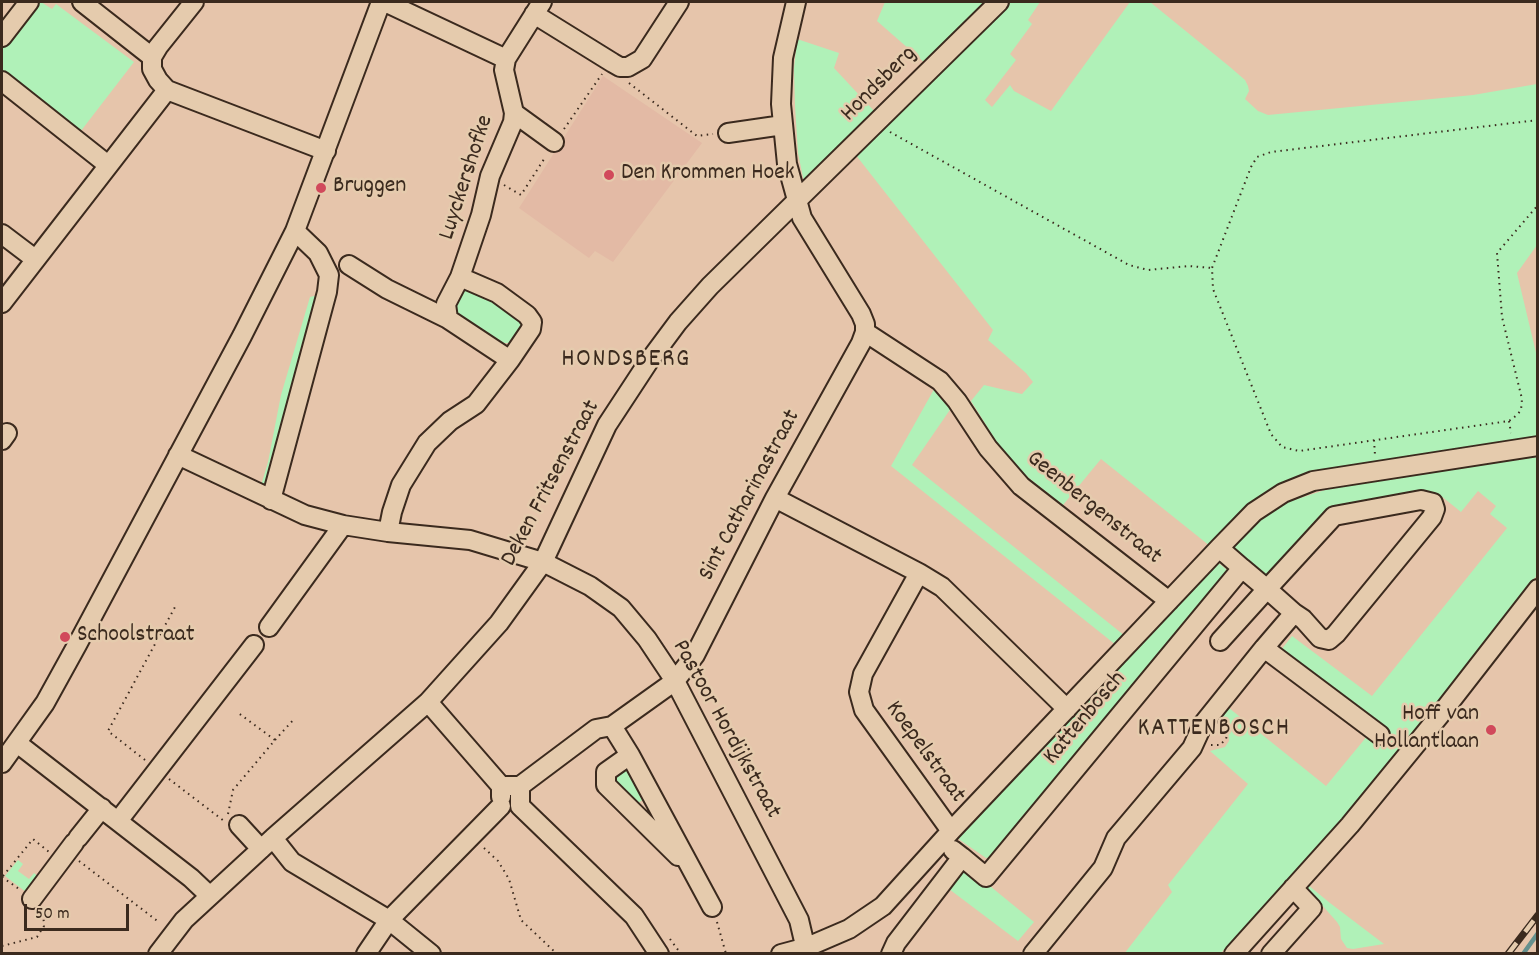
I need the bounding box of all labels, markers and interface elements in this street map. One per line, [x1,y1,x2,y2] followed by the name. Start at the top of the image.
[836,41,924,129] street label: Hondsberg
[434,112,502,244] street label: Luyckershofke
[621,161,795,189] place label: Den Krommen Hoek
[602,168,616,182] marker: Den Krommen Hoek
[333,174,406,202] place label: Bruggen
[314,181,328,195] marker: Bruggen
[561,345,691,377] district label: HONDSBERG
[496,396,608,572] street label: Deken Fritsenstraat
[694,406,808,586] street label: Sint Catharinastraat
[1020,446,1166,572] street label: Geenbergenstraat
[77,623,195,651] place label: Schoolstraat
[58,630,72,644] marker: Schoolstraat
[664,636,786,824] street label: Pastoor Hordijkstraat
[1038,666,1134,772] street label: Kattenbosch
[877,696,971,810] street label: Koepelstraat
[1374,702,1479,758] place label: Hoff van Hollantlaan
[1137,714,1291,746] district label: KATTENBOSCH
[1484,723,1498,737] marker: Hoff van Hollantlaan
[27,892,132,930] scale bar
[35,902,70,927] text: 50 m

